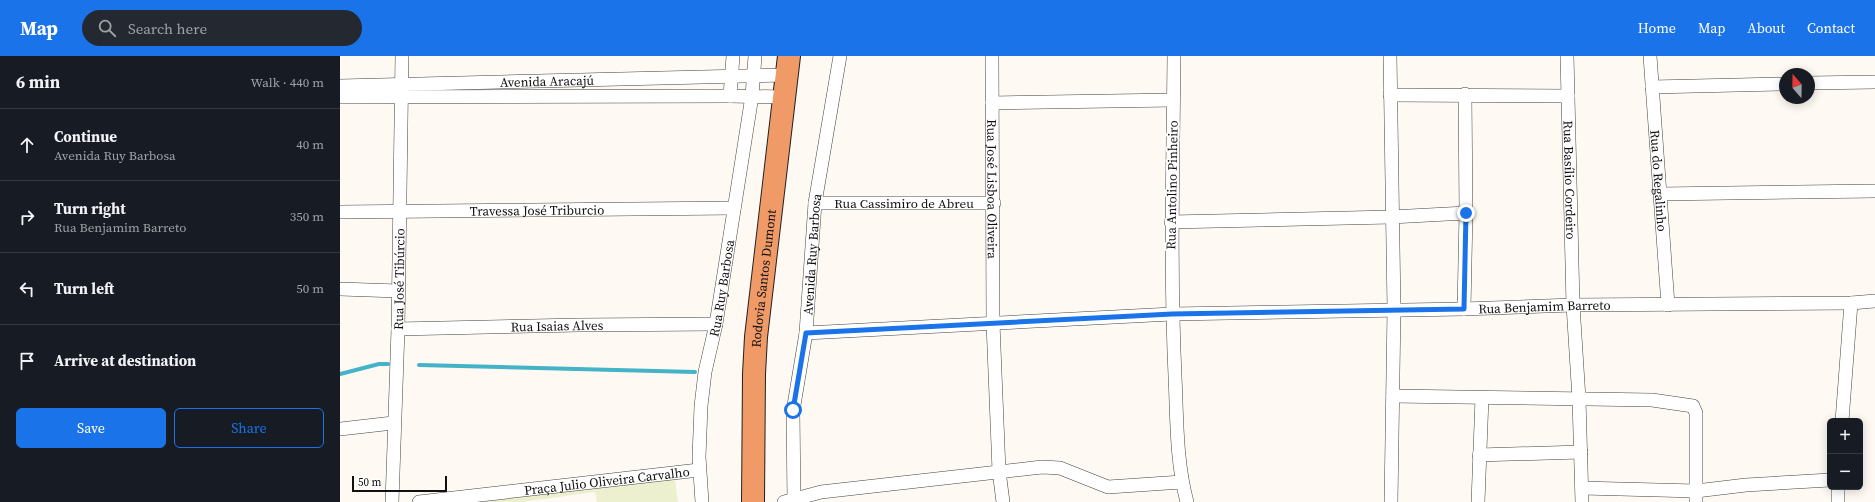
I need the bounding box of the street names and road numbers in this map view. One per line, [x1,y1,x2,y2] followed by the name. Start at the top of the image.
[500,71,595,91] street label: Avenida Aracajú
[984,119,1001,259] street label: Rua José Lisboa Oliveira
[1162,120,1182,250] street label: Rua Antolino Pinheiro
[1560,120,1580,240] street label: Rua Basílio Cordeiro
[1647,129,1671,232] street label: Rua do Regalinho
[799,192,825,316] street label: Avenida Ruy Barbosa
[834,195,974,212] street label: Rua Cassimiro de Abreu
[470,201,604,219] street label: Travessa José Triburcio
[747,208,780,348] street label: Rodovia Santos Dumont
[389,228,408,330] street label: Rua José Tibúrcio
[705,238,738,338] street label: Rua Ruy Barbosa
[1478,296,1611,317] street label: Rua Benjamim Barreto
[510,316,604,335] street label: Rua Isaias Alves
[523,463,690,498] street label: Praça Julio Oliveira Carvalho

